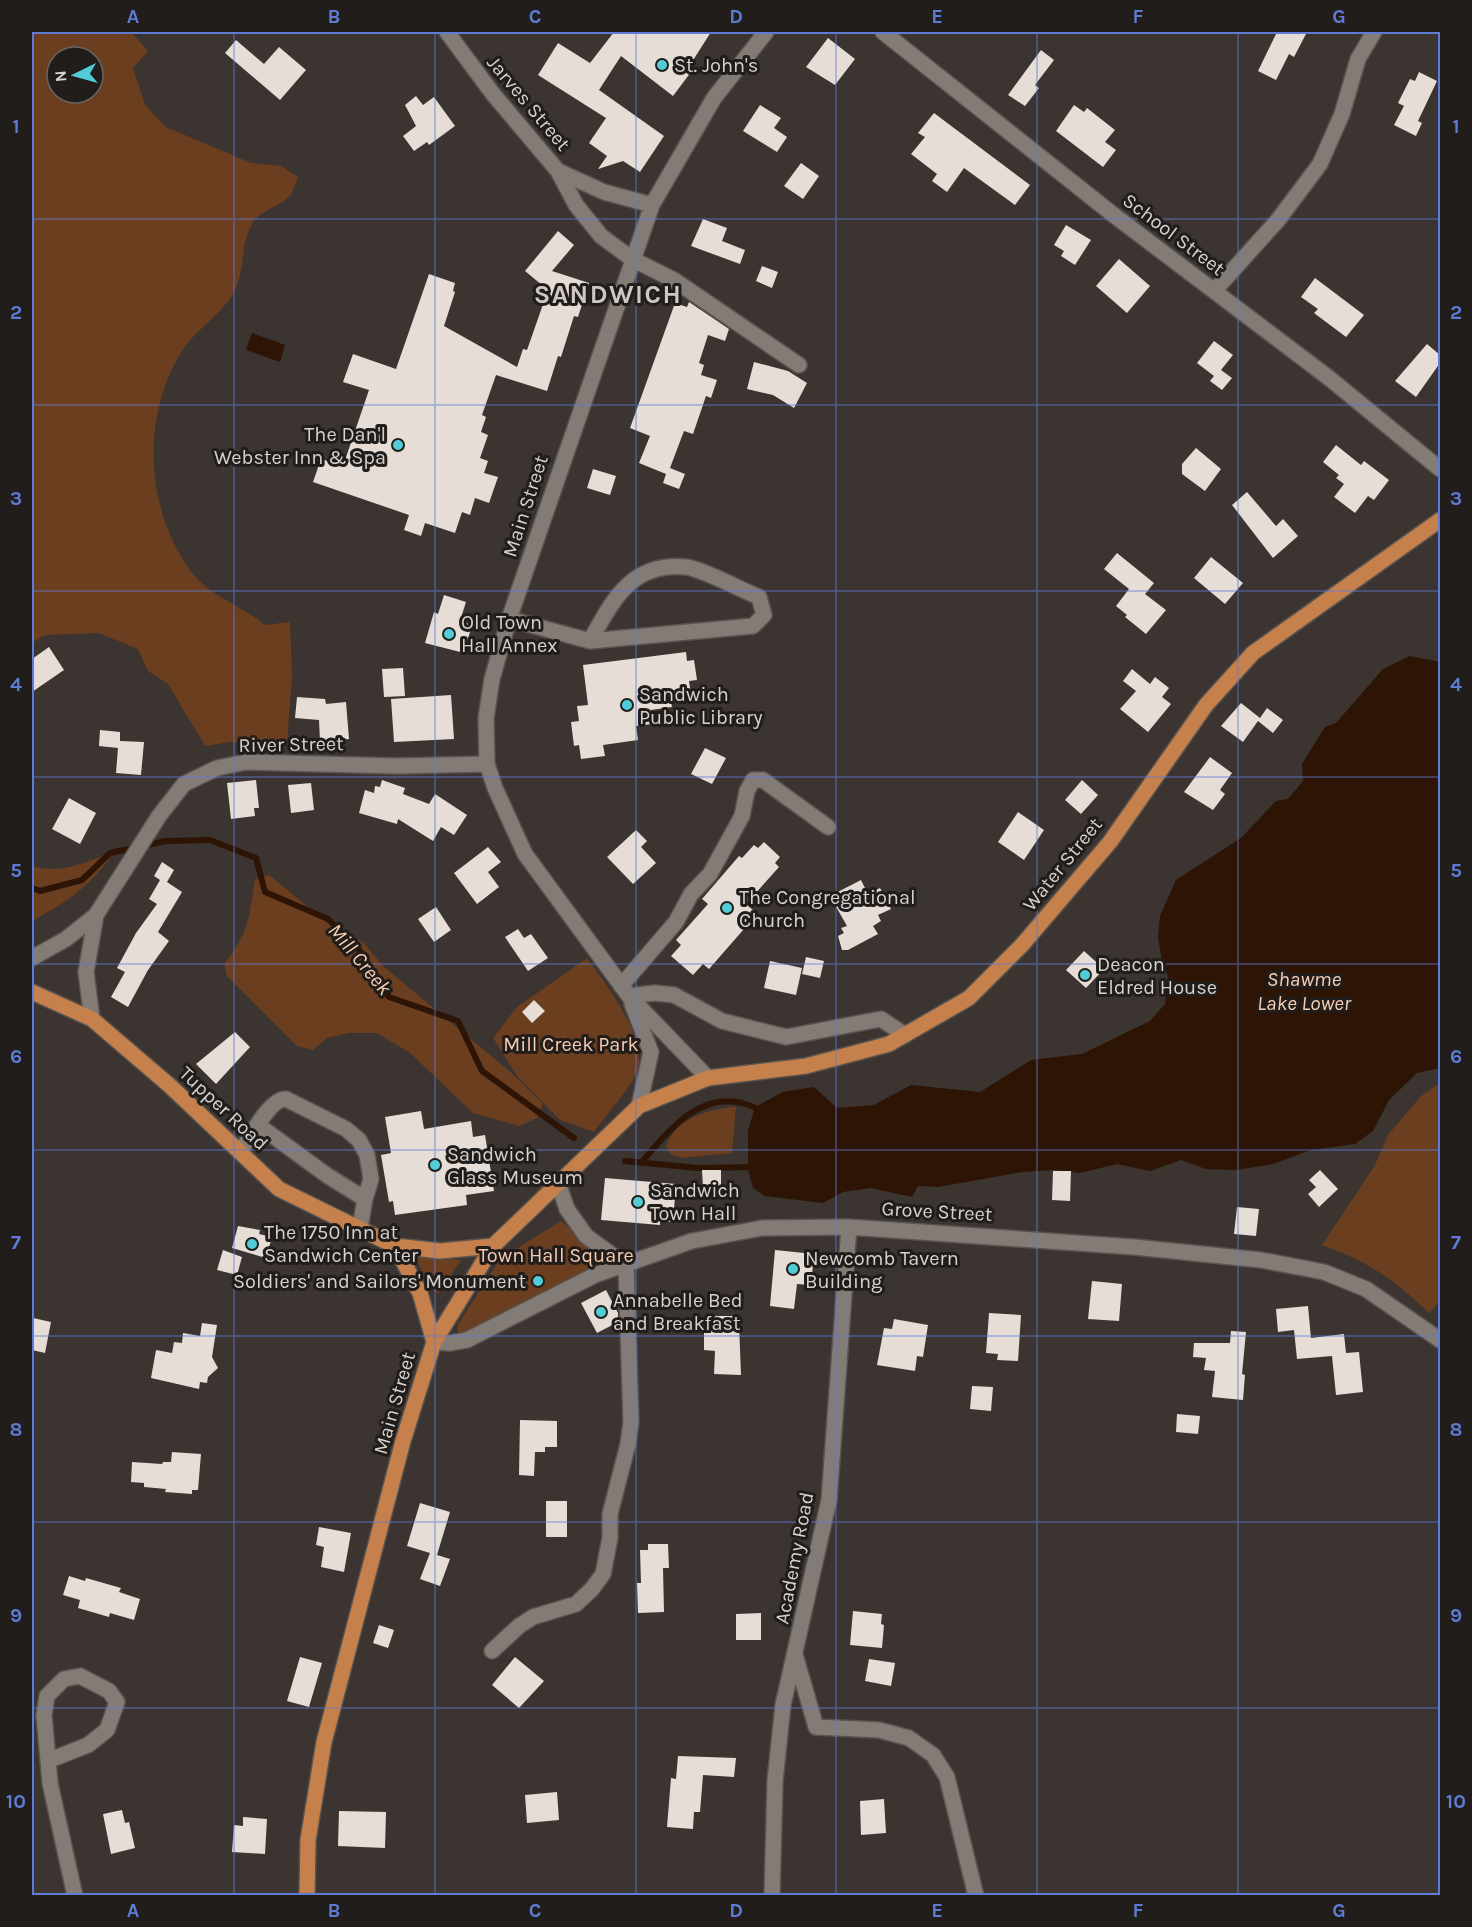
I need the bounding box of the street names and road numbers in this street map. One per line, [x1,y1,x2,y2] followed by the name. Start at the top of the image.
[482,51,575,156] street label: Jarves Street
[1118,189,1230,280] street label: School Street
[498,452,553,560] street label: Main Street
[238,732,344,757] street label: River Street
[1018,813,1107,915] street label: Water Street
[175,1062,273,1155] street label: Tupper Road
[881,1197,993,1226] street label: Grove Street
[369,1349,420,1457] street label: Main Street
[770,1490,819,1626] street label: Academy Road

